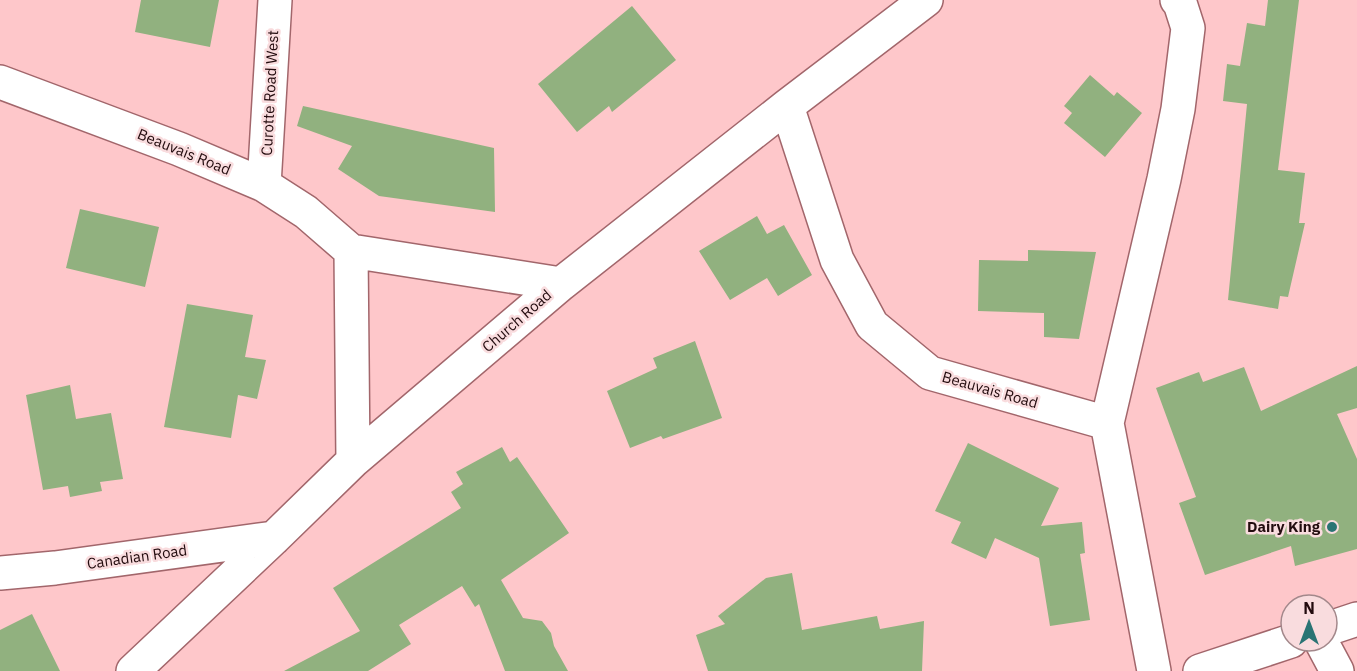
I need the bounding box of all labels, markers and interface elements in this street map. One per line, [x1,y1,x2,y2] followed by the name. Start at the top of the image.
[257,30,282,156] street label: Curotte Road West
[135,124,234,179] street label: Beauvais Road
[478,285,555,356] street label: Church Road
[940,367,1040,412] street label: Beauvais Road
[1247,517,1321,536] place label: Dairy King
[1325,520,1339,534] marker: Dairy King
[86,540,188,573] street label: Canadian Road
[1279,593,1339,653] north arrow
[1303,598,1315,618] text: N

